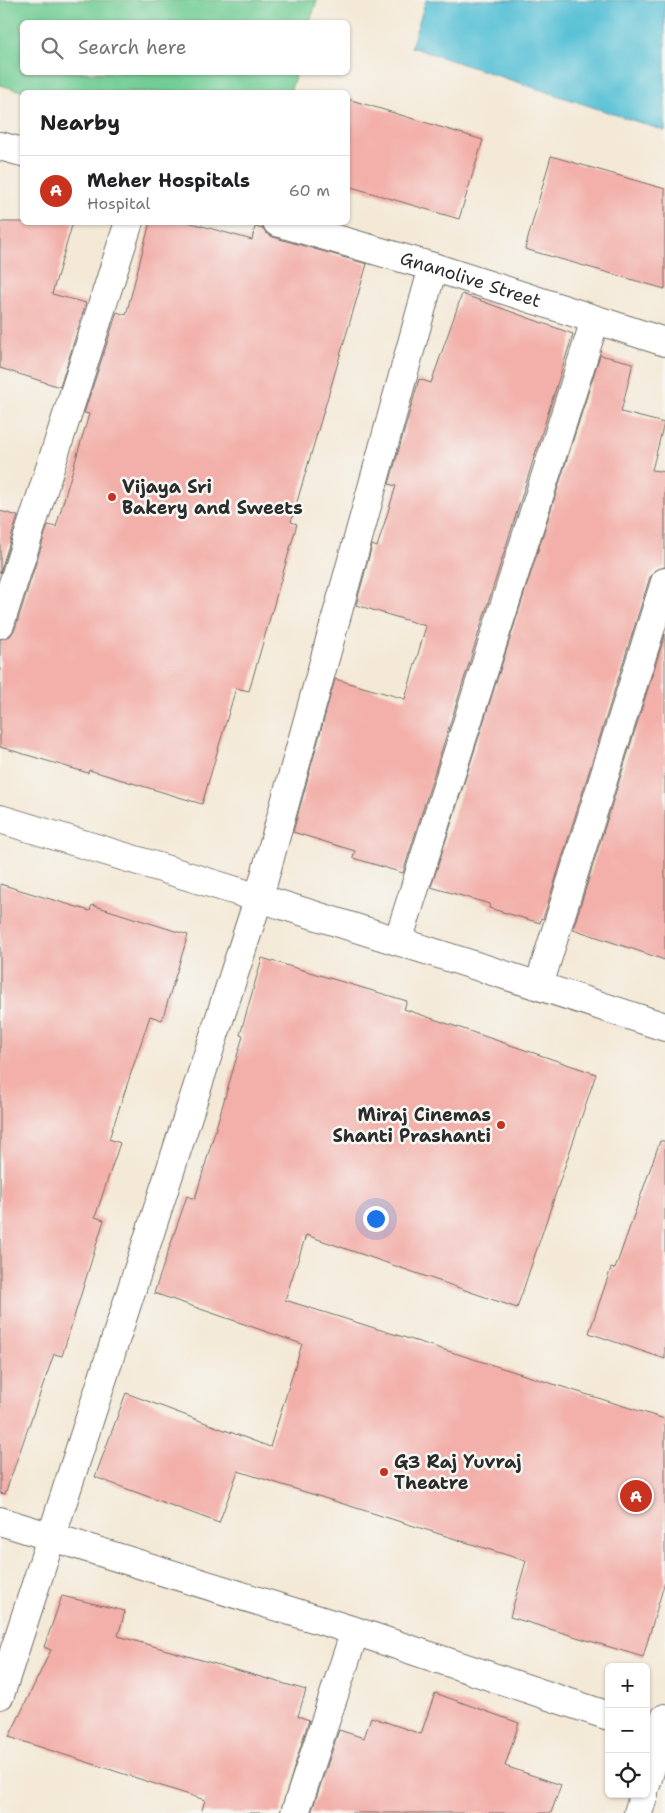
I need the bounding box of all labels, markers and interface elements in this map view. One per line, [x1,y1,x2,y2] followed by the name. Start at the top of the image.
[20,20,350,75] search box
[38,34,66,62] icon: search
[78,35,187,60] text: Search here
[40,109,120,137] text: Nearby
[87,168,250,193] text: Meher Hospitals
[50,180,62,201] text: A
[289,180,330,201] text: 60 m
[87,193,150,214] text: Hospital
[397,246,544,313] street label: Gnanolive Street
[122,475,303,520] place label: Vijaya Sri Bakery and Sweets
[106,491,118,503] marker: Vijaya Sri Bakery and Sweets
[332,1103,491,1148] place label: Miraj Cinemas Shanti Prashanti
[495,1119,507,1131] marker: Miraj Cinemas Shanti Prashanti
[363,1206,389,1232] your location
[394,1450,522,1495] place label: G3 Raj Yuvraj Theatre
[378,1466,390,1478] marker: G3 Raj Yuvraj Theatre
[620,1477,652,1515] pin: A
[605,1663,650,1798] map controls
[605,1663,650,1708] button: +
[605,1708,650,1753] button: −
[605,1753,650,1798] button: locate

